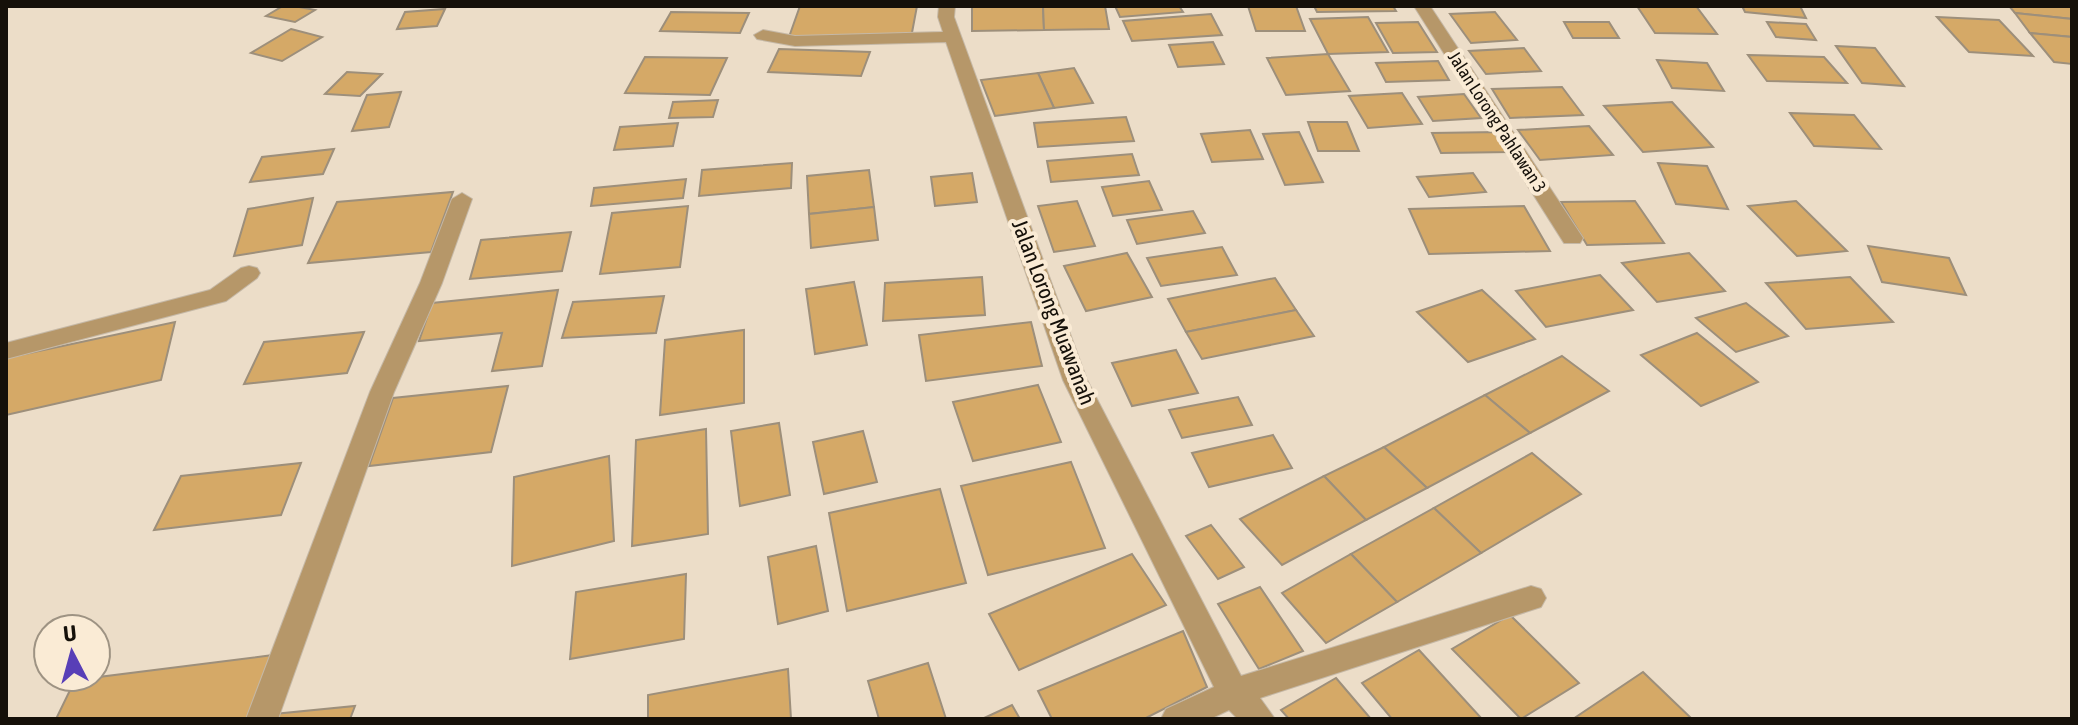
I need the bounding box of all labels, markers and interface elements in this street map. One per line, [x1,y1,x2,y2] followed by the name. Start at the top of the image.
[1444,47,1551,196] street label: Jalan Lorong Pahlawan 3
[1007,216,1101,408] street label: Jalan Lorong Muawanah
[32,613,112,693] north arrow
[62,620,78,647] text: U

